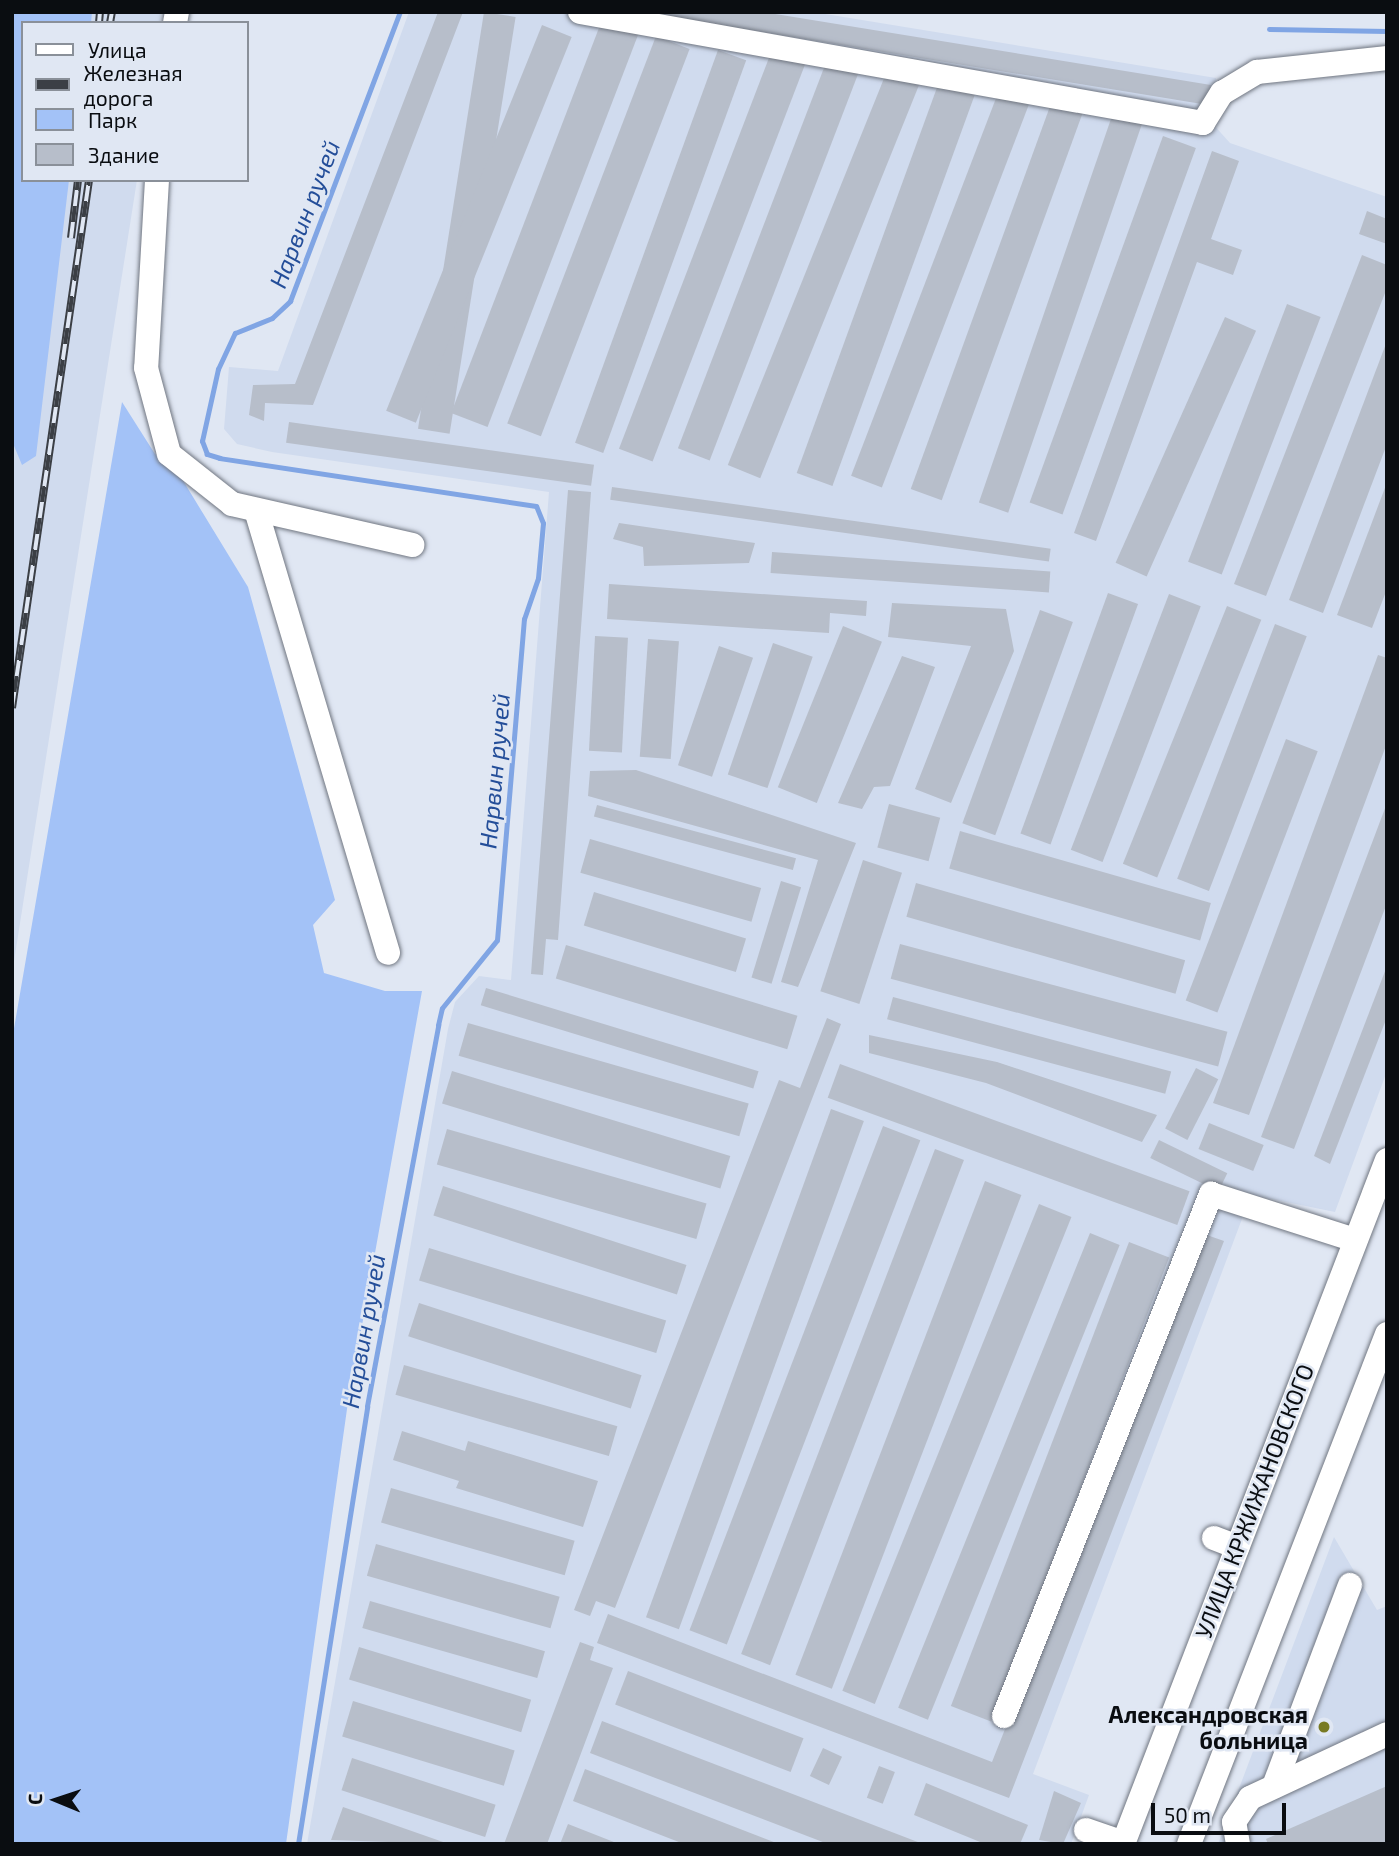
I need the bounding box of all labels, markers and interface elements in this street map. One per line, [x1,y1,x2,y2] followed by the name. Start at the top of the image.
[21,21,248,182] legend
[88,37,147,62] text: Улица
[84,60,183,110] text: Железная дорога
[88,107,137,132] text: Парк
[263,136,345,292] water label: Нарвин ручей
[88,142,159,167] text: Здание
[473,692,515,850] water label: Нарвин ручей
[335,1252,391,1410] water label: Нарвин ручей
[1189,1360,1319,1642] street label: УЛИЦА КРЖИЖАНОВСКОГО
[1109,1700,1308,1754] place label: Александровская больница
[1314,1717,1334,1737] marker: Александровская больница
[21,1765,91,1835] north arrow
[1154,1790,1289,1834] scale bar
[23,1793,46,1805] text: С
[1164,1802,1211,1827] text: 50 m

